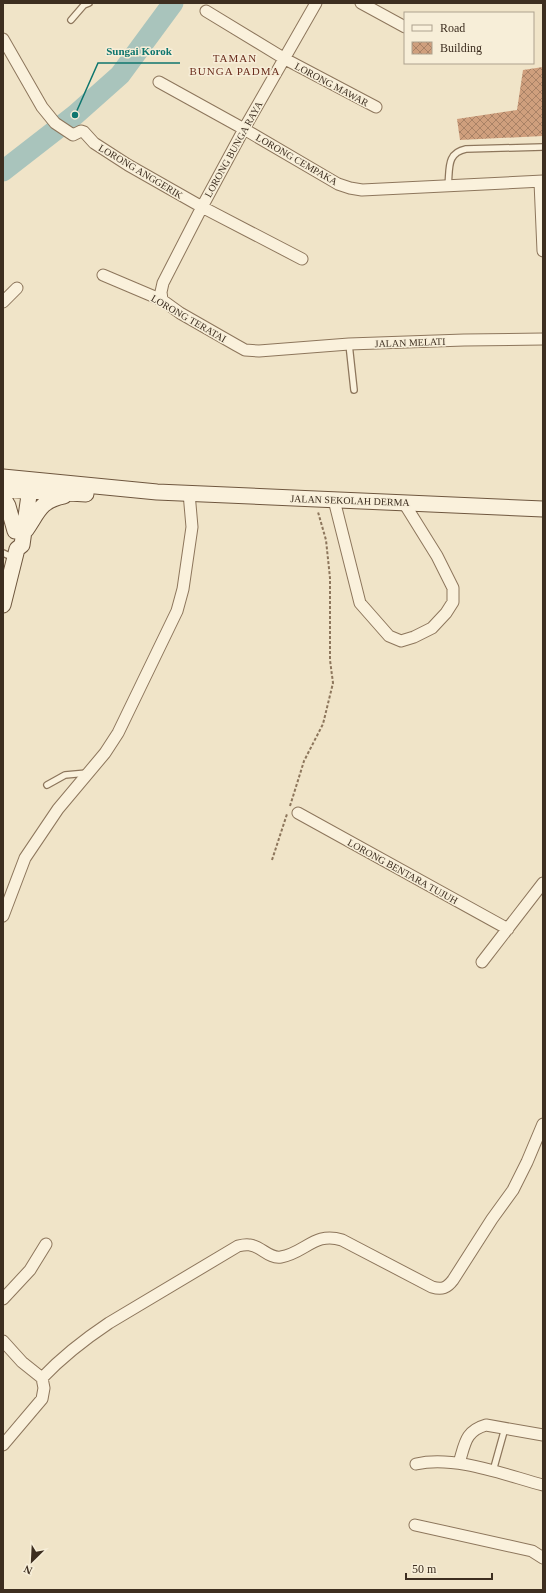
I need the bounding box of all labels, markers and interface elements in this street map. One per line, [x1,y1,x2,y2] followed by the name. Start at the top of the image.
[404,12,534,64] legend
[440,21,465,35] text: Road
[98,40,180,63] callout: Sungai Korok
[440,41,482,55] text: Building
[106,45,173,57] text: Sungai Korok
[190,52,280,77] district label: TAMAN BUNGA PADMA
[293,60,371,109] street label: LORONG MAWAR
[202,99,265,199] street label: LORONG BUNGA RAYA
[254,132,340,188] street label: LORONG CEMPAKA
[97,142,185,201] street label: LORONG ANGGERIK
[149,292,228,344] street label: LORONG TERATAI
[374,336,446,349] street label: JALAN MELATI
[290,493,411,508] street label: JALAN SEKOLAH DERMA
[346,837,460,906] street label: LORONG BENTARA TUJUH
[12,1541,52,1581] north arrow
[406,1555,492,1581] scale bar
[412,1562,437,1576] text: 50 m
[22,1563,34,1577] text: N

